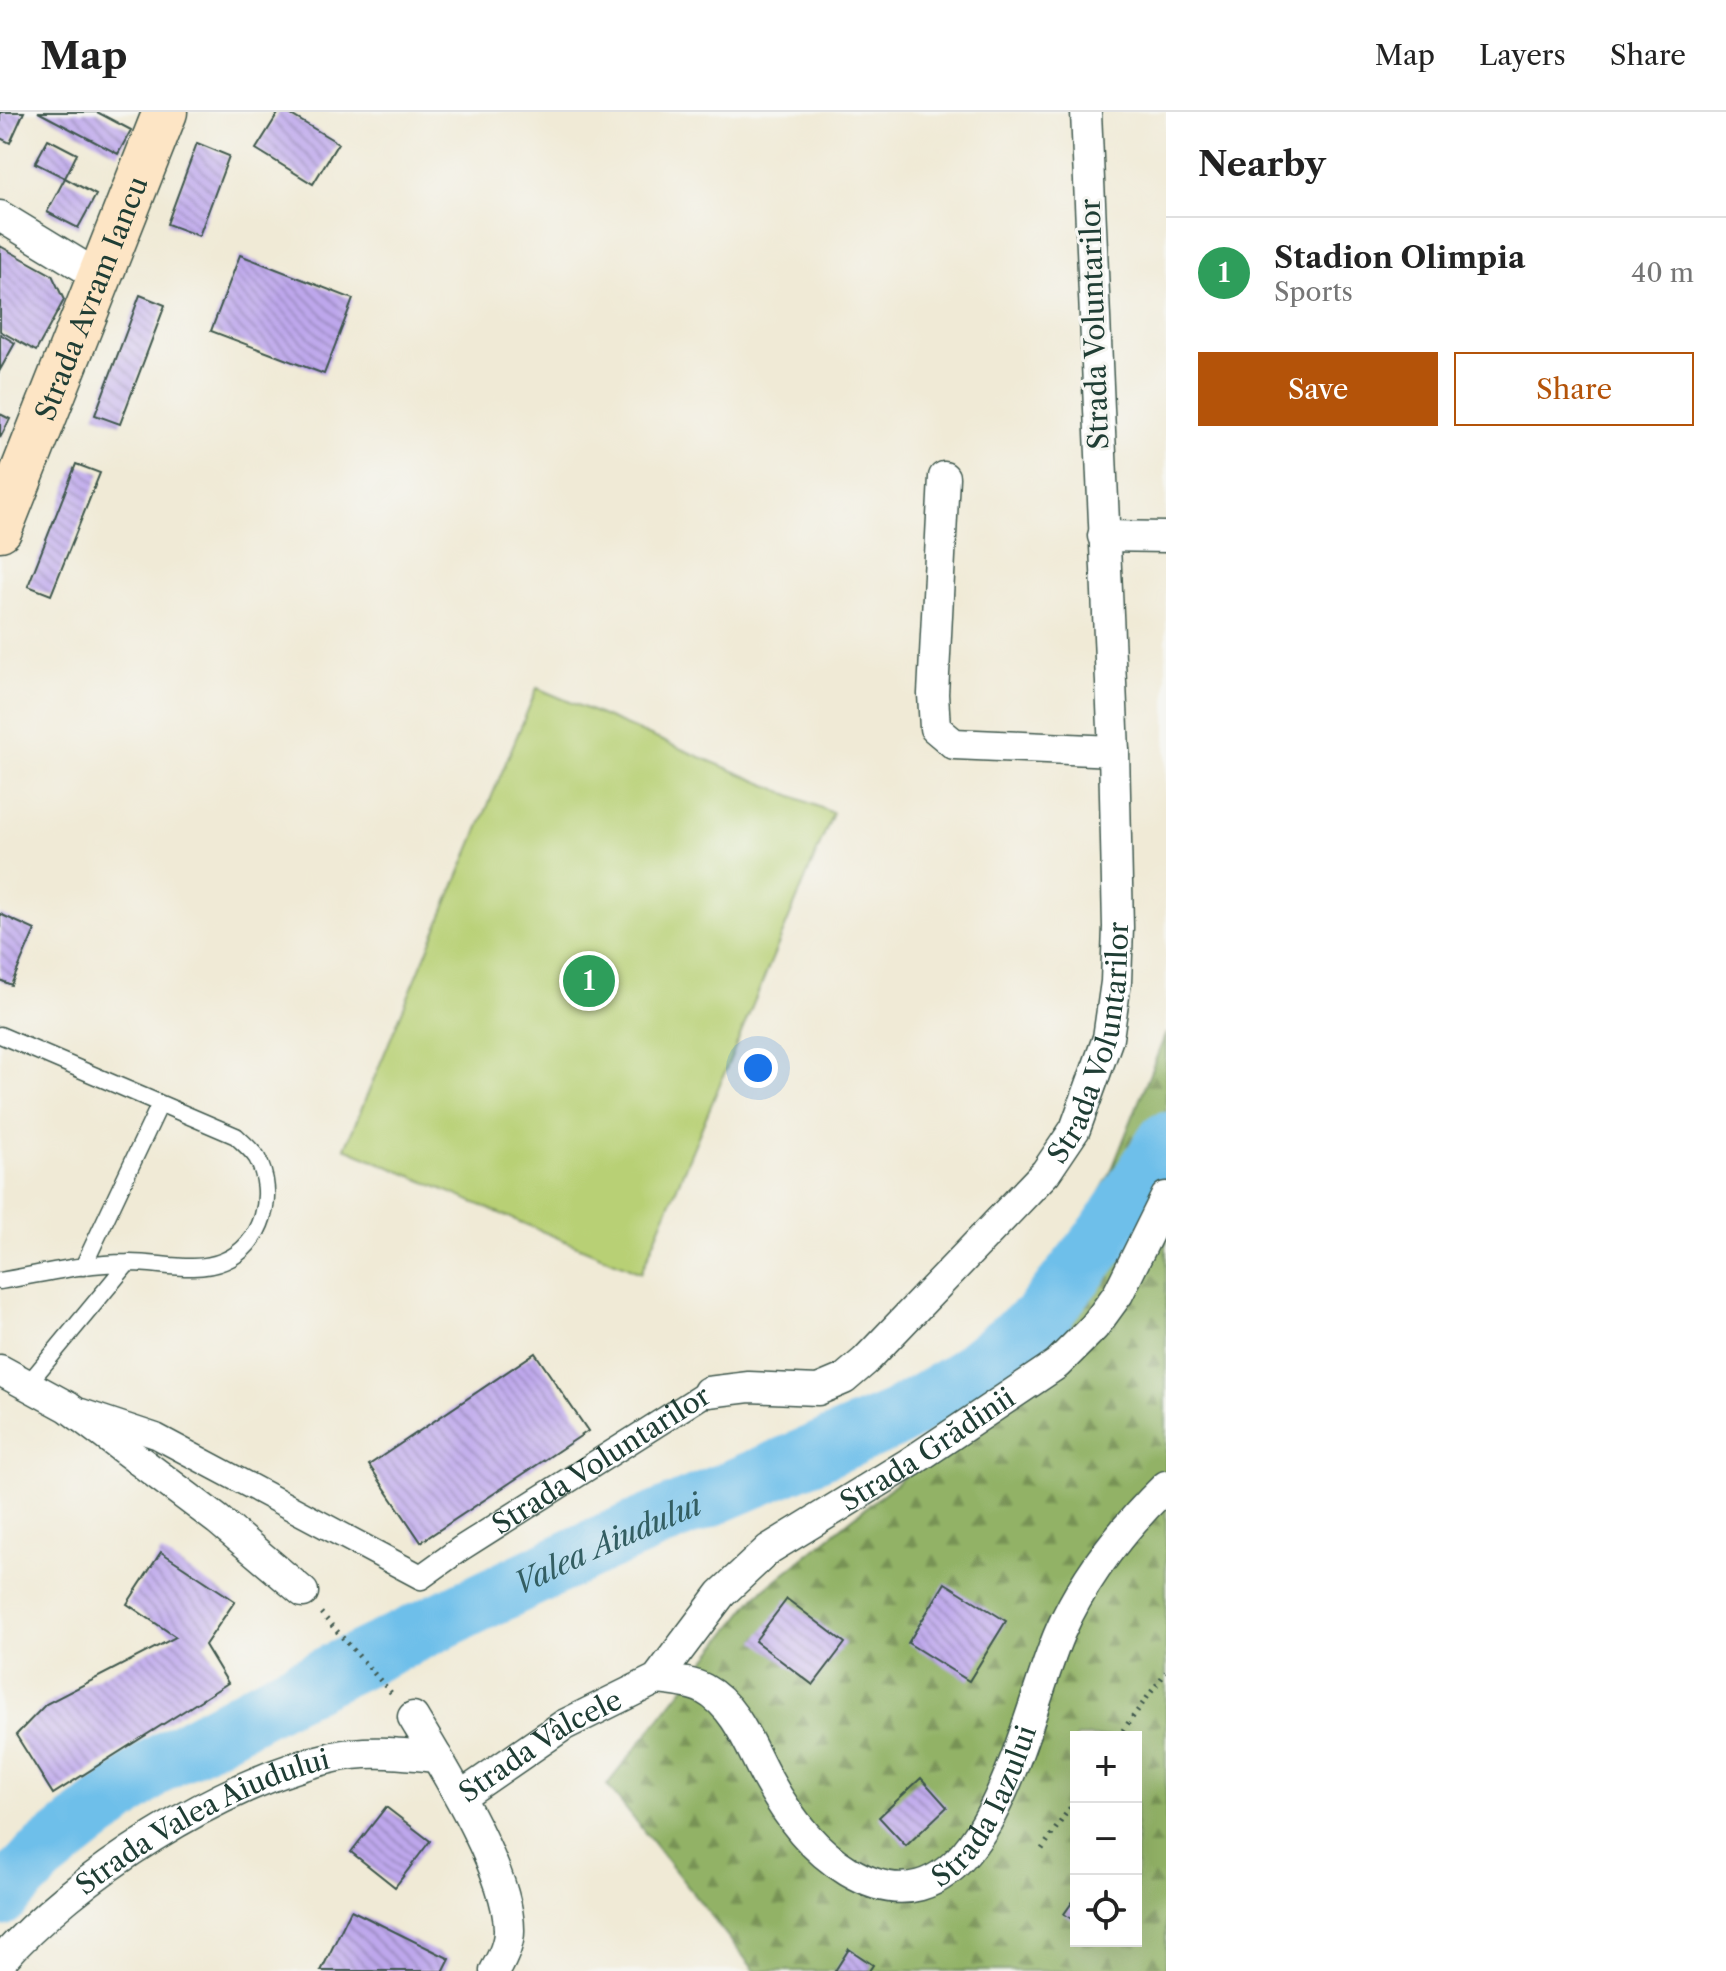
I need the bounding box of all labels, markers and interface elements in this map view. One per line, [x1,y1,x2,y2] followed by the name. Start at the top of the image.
[40,32,128,79] text: Map
[1375,38,1435,72] text: Map
[1479,38,1566,72] text: Layers
[1610,38,1686,72] text: Share
[1198,143,1326,185] text: Nearby
[28,171,155,425] street label: Strada Avram Iancu
[1073,198,1115,450] street label: Strada Voluntarilor
[1274,239,1525,276] text: Stadion Olimpia
[1218,257,1230,289] text: 1
[1631,257,1694,289] text: 40 m
[1274,276,1353,308] text: Sports
[1198,352,1438,426] button: Save
[1454,352,1694,426] button: Share
[1040,921,1135,1170] street label: Strada Voluntarilor
[563,951,615,1011] pin: 1
[738,1048,778,1088] your location
[486,1378,716,1541] street label: Strada Voluntarilor
[834,1380,1021,1518] street label: Strada Grădinii
[507,1485,708,1602] water label: Valea Aiudului
[452,1682,627,1809] street label: Strada Vâlcele
[925,1721,1043,1894] street label: Strada Iazului
[1070,1731,1142,1947] map controls
[1070,1731,1142,1803] button: +
[69,1742,333,1902] street label: Strada Valea Aiudului
[1070,1803,1142,1875] button: −
[1070,1875,1142,1947] button: locate

